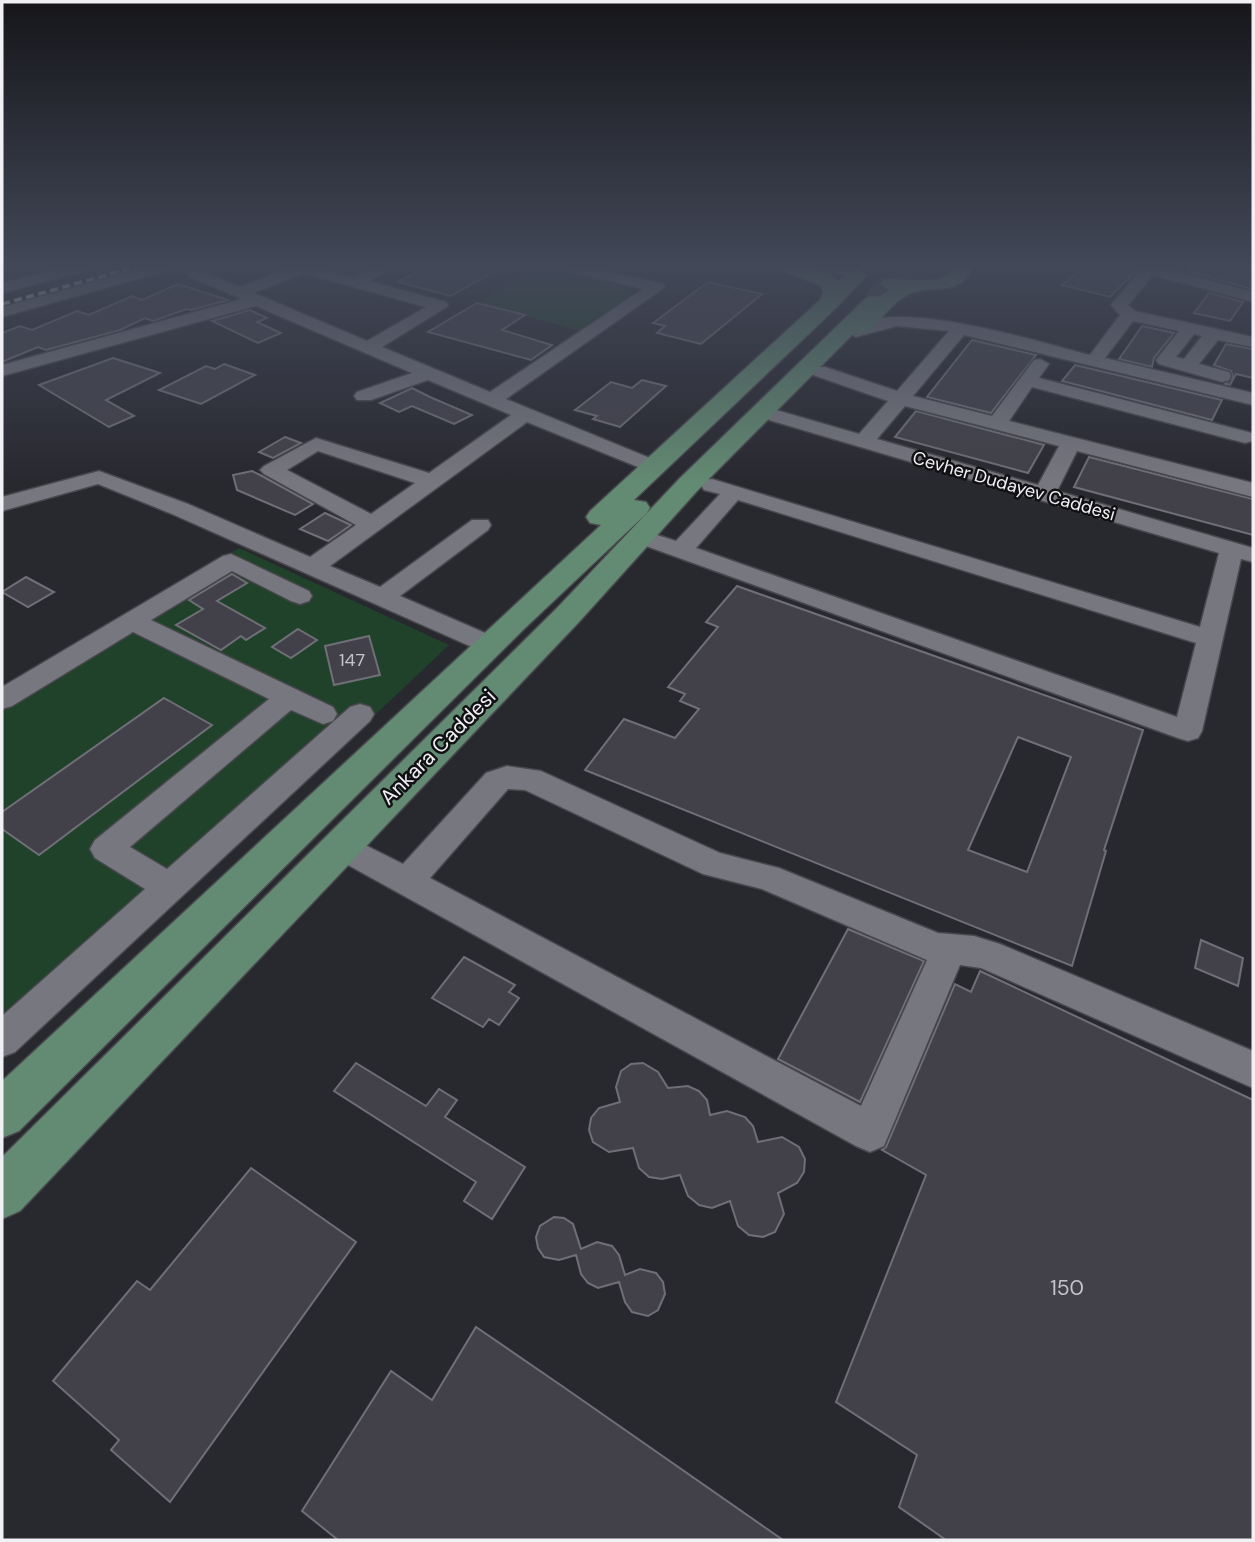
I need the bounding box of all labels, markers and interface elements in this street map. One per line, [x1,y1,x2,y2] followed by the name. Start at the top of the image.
[910,446,1118,526] street label: Cevher Dudayev Caddesi
[339,648,365,672] house number: 147
[374,683,502,811] street label: Ankara Caddesi
[1050,1274,1084,1302] house number: 150

